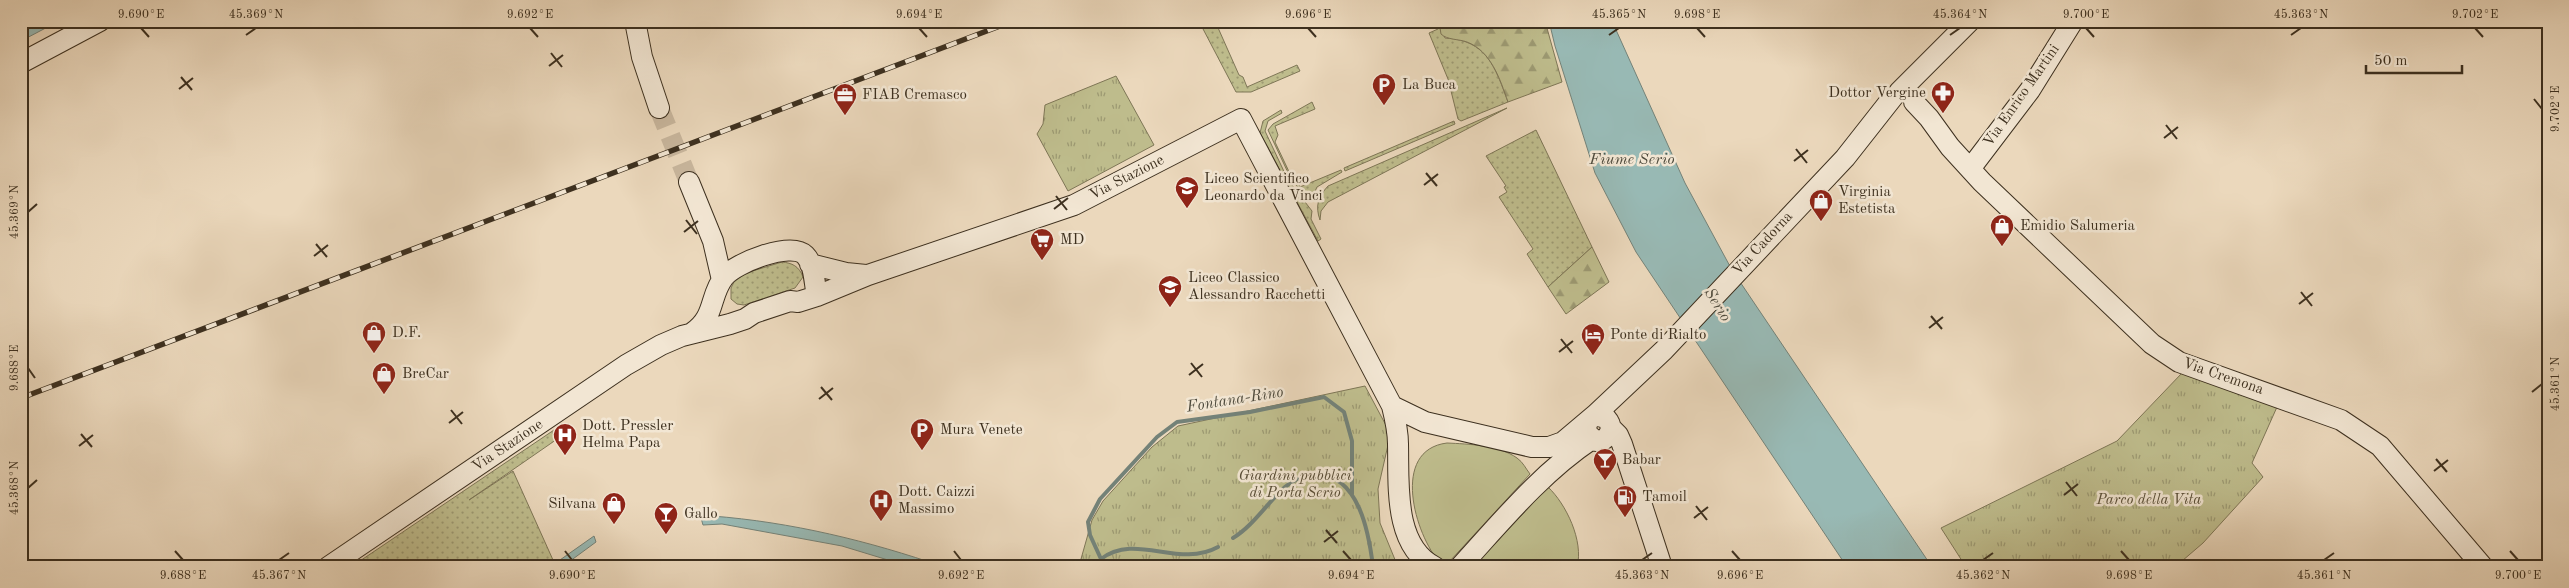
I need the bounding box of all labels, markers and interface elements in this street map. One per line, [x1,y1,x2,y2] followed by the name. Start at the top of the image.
[229,8,283,21] text: 45.369°N
[1592,8,1646,21] text: 45.365°N
[1933,8,1987,21] text: 45.364°N
[2274,8,2328,21] text: 45.363°N
[118,9,164,21] text: 9.690°E
[507,9,553,21] text: 9.692°E
[896,9,942,21] text: 9.694°E
[1285,9,1331,21] text: 9.696°E
[1674,9,1720,21] text: 9.698°E
[2063,9,2109,21] text: 9.700°E
[2452,9,2498,21] text: 9.702°E
[1981,42,2063,150] street label: Via Enrico Martini
[2366,42,2463,74] scale bar
[2374,54,2408,69] text: 50 m
[1371,72,1397,106] parking icon: La Buca
[1402,78,1457,93] place label: La Buca
[1930,80,1956,114] pharmacy icon: Dottor Vergine
[832,82,858,116] office icon: FIAB Cremasco
[1828,86,1926,101] place label: Dottor Vergine
[2550,86,2562,132] text: 9.702°E
[862,88,967,103] place label: FIAB Cremasco
[1588,152,1675,168] water label: Fiume Serio
[1087,153,1167,203] street label: Via Stazione
[1204,172,1323,204] place label: Liceo Scientifico Leonardo da Vinci
[1174,175,1200,209] school or university icon: Liceo Scientifico Leonardo da Vinci
[8,185,21,239] text: 45.369°N
[1838,185,1896,217] place label: Virginia Estetista
[1808,188,1834,222] shop icon: Virginia Estetista
[1730,209,1796,279] street label: Via Cadorna
[1989,213,2015,247] shop icon: Emidio Salumeria
[2020,219,2136,234] place label: Emidio Salumeria
[1029,227,1055,261] supermarket icon: MD
[1060,233,1084,248] place label: MD
[1188,271,1325,303] place label: Liceo Classico Alessandro Racchetti
[1157,274,1183,308] school or university icon: Liceo Classico Alessandro Racchetti
[1701,285,1733,325] water label: Serio
[361,320,387,354] shop icon: D.F.
[1580,322,1606,356] hotel icon: Ponte di Rialto
[392,326,421,341] place label: D.F.
[1610,328,1706,343] place label: Ponte di Rialto
[9,345,21,391] text: 9.688°E
[2181,356,2266,398] street label: Via Cremona
[2549,357,2562,411] text: 45.361°N
[371,361,397,395] shop icon: BreCar
[402,367,449,382] place label: BreCar
[1184,384,1285,416] water label: Fontana-Rino
[470,417,546,475] street label: Via Stazione
[909,417,935,451] parking icon: Mura Venete
[582,419,673,451] place label: Dott. Pressler Helma Papa
[552,422,578,456] hospital icon: Dott. Pressler Helma Papa
[940,423,1023,438] place label: Mura Venete
[1592,447,1618,481] bar icon: Babar
[1622,453,1661,468] place label: Babar
[8,461,21,515] text: 45.368°N
[1238,469,1352,501] park label: Giardini pubblici di Porta Serio
[1612,484,1638,518] fuel station icon: Tamoil
[898,485,975,517] place label: Dott. Caizzi Massimo
[868,488,894,522] hospital icon: Dott. Caizzi Massimo
[1642,490,1687,505] place label: Tamoil
[601,491,627,525] shop icon: Silvana
[2096,493,2201,508] park label: Parco della Vita
[548,497,597,512] place label: Silvana
[653,501,679,535] bar icon: Gallo
[684,507,718,522] place label: Gallo
[252,569,306,582] text: 45.367°N
[1615,569,1669,582] text: 45.363°N
[1956,569,2010,582] text: 45.362°N
[2297,569,2351,582] text: 45.361°N
[160,570,206,582] text: 9.688°E
[549,570,595,582] text: 9.690°E
[938,570,984,582] text: 9.692°E
[1328,570,1374,582] text: 9.694°E
[1717,570,1763,582] text: 9.696°E
[2106,570,2152,582] text: 9.698°E
[2495,570,2541,582] text: 9.700°E

